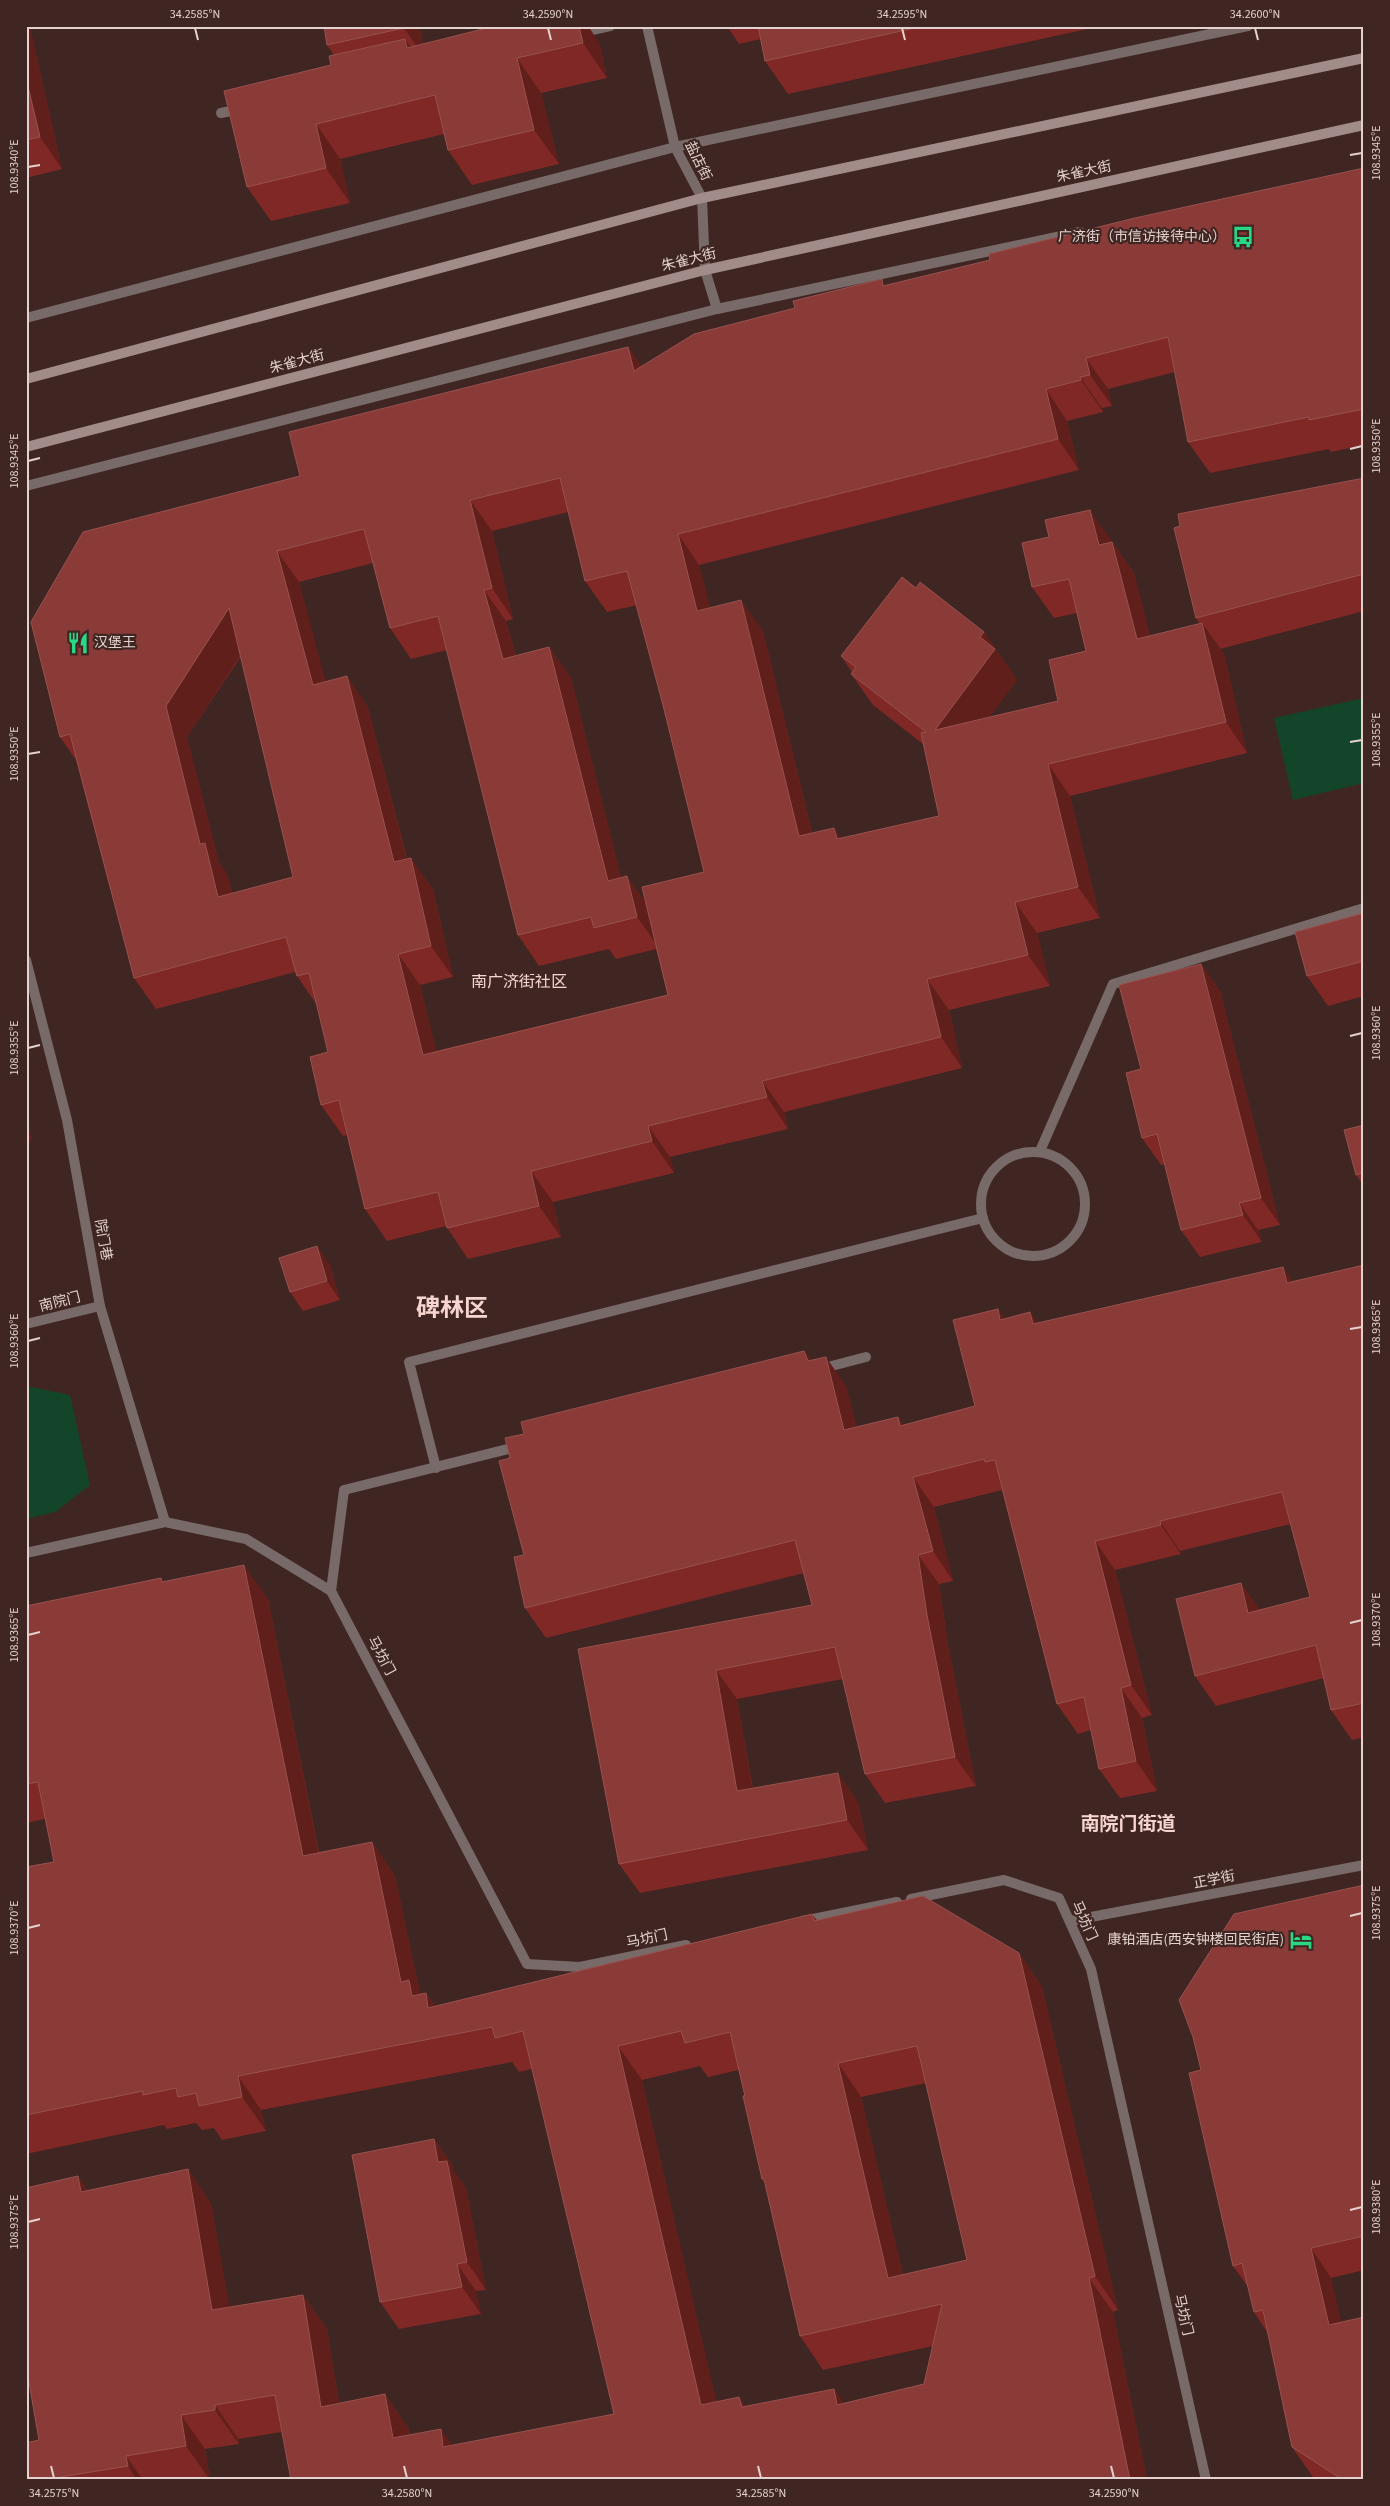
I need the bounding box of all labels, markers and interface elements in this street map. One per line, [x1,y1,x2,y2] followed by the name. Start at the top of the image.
[170,6,220,23] text: 34.2585°N
[523,6,573,23] text: 34.2590°N
[877,6,927,23] text: 34.2595°N
[1230,6,1280,23] text: 34.2600°N
[1368,125,1385,181] text: 108.9345°E
[680,138,716,184] street label: 盐店街
[6,139,23,195] text: 108.9340°E
[1055,156,1113,188] street label: 朱雀大街
[1230,224,1256,250] bus stop icon: 广济街（市信访接待中心）
[1058,227,1226,247] place label: 广济街（市信访接待中心）
[659,244,719,276] street label: 朱雀大街
[267,345,327,379] street label: 朱雀大街
[1368,418,1385,474] text: 108.9350°E
[6,433,23,489] text: 108.9345°E
[65,630,91,656] restaurant icon: 汉堡王
[94,633,136,653] place label: 汉堡王
[1368,712,1385,768] text: 108.9355°E
[6,726,23,782] text: 108.9350°E
[471,971,567,993] district label: 南广济街社区
[1368,1005,1385,1061] text: 108.9360°E
[6,1020,23,1076] text: 108.9355°E
[90,1218,116,1262] street label: 院门巷
[37,1287,83,1317] street label: 南院门
[416,1291,488,1326] district label: 碑林区
[1368,1299,1385,1355] text: 108.9365°E
[6,1313,23,1369] text: 108.9360°E
[1368,1592,1385,1648] text: 108.9370°E
[6,1607,23,1663] text: 108.9365°E
[362,1633,400,1679] street label: 马坊门
[1080,1811,1176,1838] district label: 南院门街道
[1191,1866,1237,1894] street label: 正学街
[1368,1885,1385,1941] text: 108.9375°E
[1066,1898,1102,1944] street label: 马坊门
[6,1900,23,1956] text: 108.9370°E
[624,1925,670,1953] street label: 马坊门
[1288,1927,1314,1953] hotel icon: 康铂酒店(西安钟楼回民街店)
[1108,1930,1284,1950] place label: 康铂酒店(西安钟楼回民街店)
[1368,2179,1385,2235] text: 108.9380°E
[6,2194,23,2250] text: 108.9375°E
[1169,2292,1197,2338] street label: 马坊门
[29,2485,79,2502] text: 34.2575°N
[382,2485,432,2502] text: 34.2580°N
[736,2485,786,2502] text: 34.2585°N
[1089,2485,1139,2502] text: 34.2590°N

